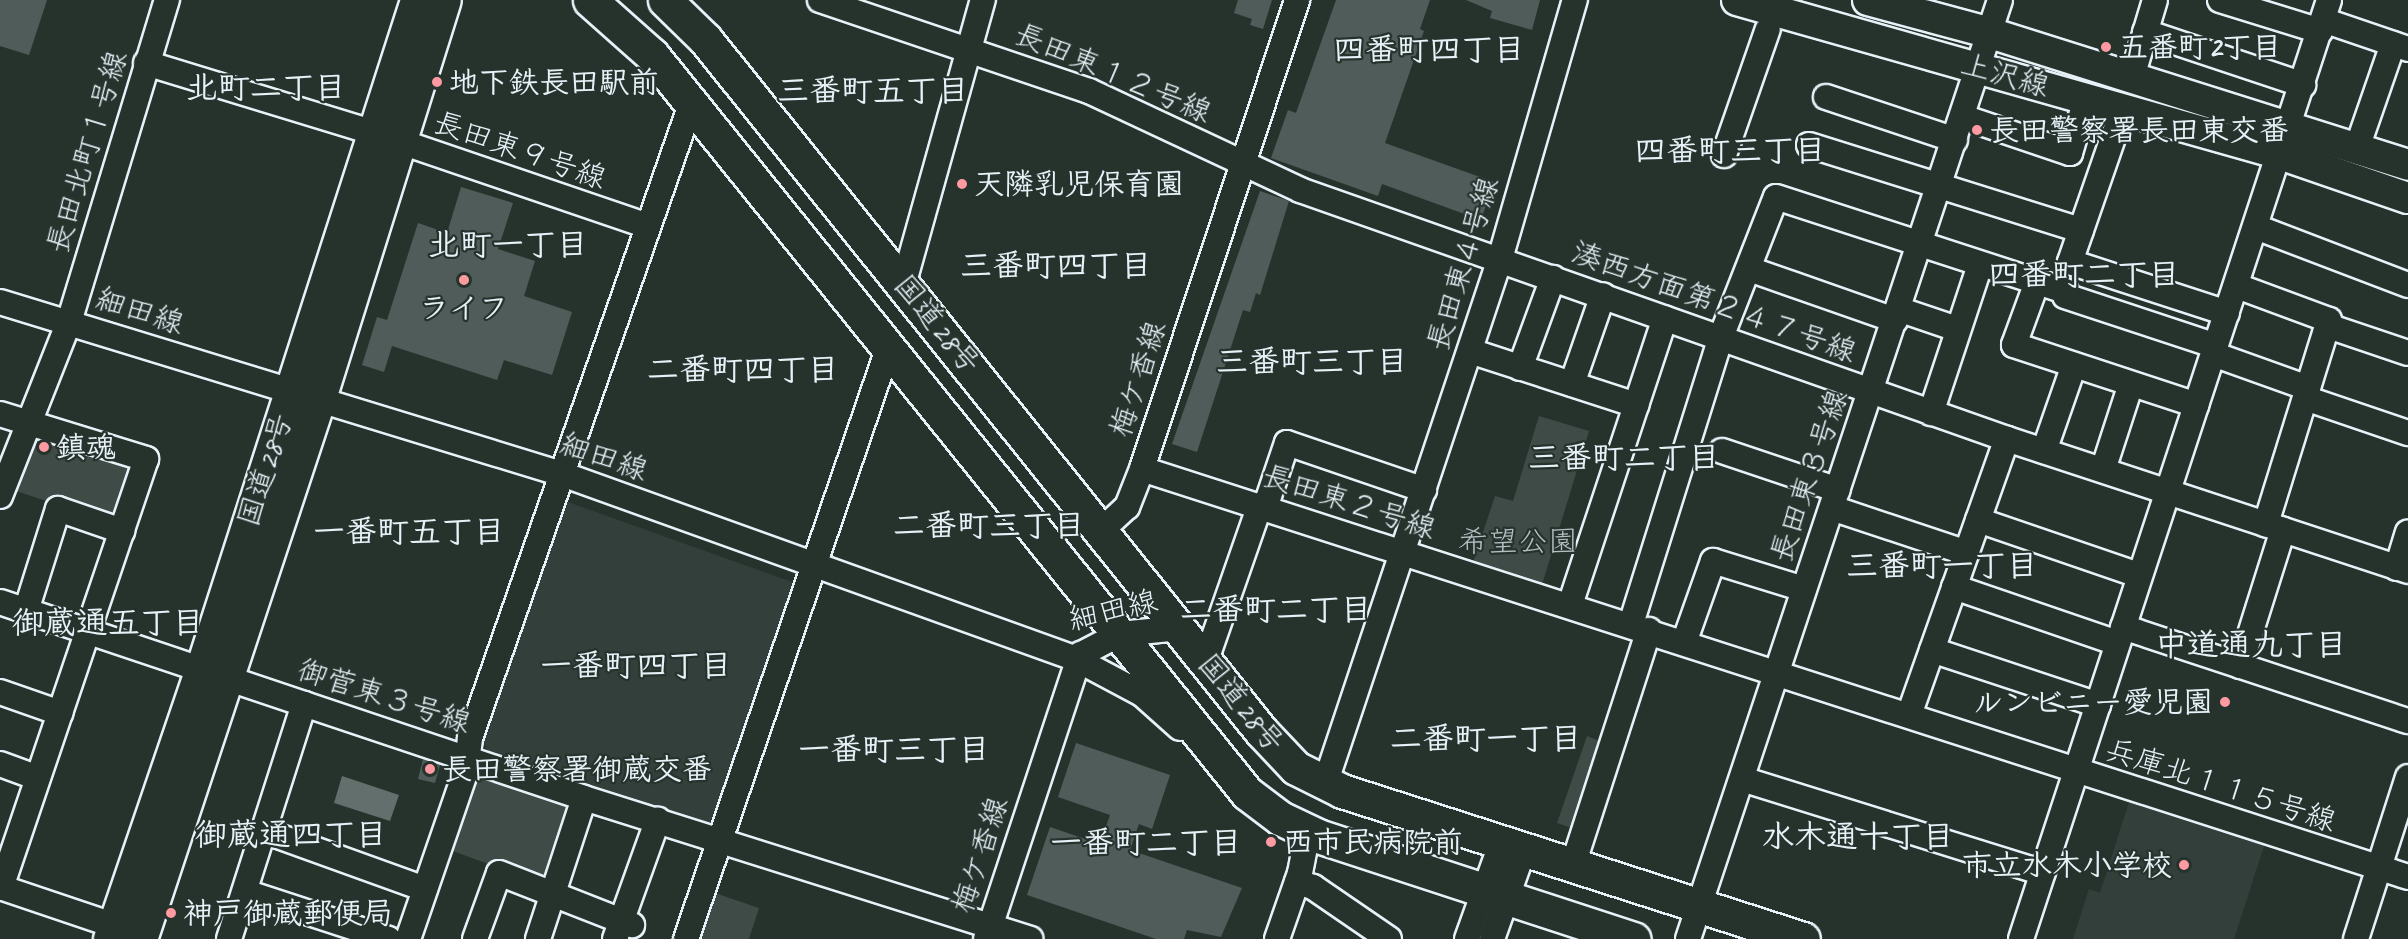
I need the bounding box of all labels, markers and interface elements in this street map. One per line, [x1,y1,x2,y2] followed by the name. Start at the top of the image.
[1009,15,1217,131] street label: 長田東１２号線
[2118,29,2281,65] place label: 五番町2丁目
[1333,31,1525,69] district label: 四番町四丁目
[2099,40,2113,54] marker: 五番町2丁目
[1957,45,2053,105] street label: 上沢線
[39,46,135,258] street label: 長田北町１号線
[449,64,659,100] place label: 地下鉄長田駅前
[186,69,346,107] district label: 北町二丁目
[777,72,969,110] district label: 三番町五丁目
[430,75,444,89] marker: 地下鉄長田駅前
[429,104,611,196] street label: 長田東９号線
[1989,112,2289,148] place label: 長田警察署長田東交番
[1970,123,1984,137] marker: 長田警察署長田東交番
[1634,132,1826,170] district label: 四番町三丁目
[974,166,1184,202] place label: 天隣乳児保育園
[1419,173,1507,355] street label: 長田東４号線
[955,177,969,191] marker: 天隣乳児保育園
[428,226,588,264] district label: 北町一丁目
[1567,234,1861,370] street label: 湊西方面第２４７号線
[960,247,1152,285] district label: 三番町四丁目
[1988,256,2180,294] district label: 四番町二丁目
[886,267,988,381] street label: 国道28号
[457,273,471,287] marker: ライフ
[92,280,188,342] street label: 細田線
[419,290,509,326] place label: ライフ
[1102,316,1174,442] street label: 梅ケ香線
[1216,343,1408,381] district label: 三番町三丁目
[647,351,839,389] district label: 二番町四丁目
[1763,385,1855,567] street label: 長田東３号線
[230,409,300,531] street label: 国道28号
[556,425,652,489] street label: 細田線
[56,429,116,465] place label: 鎮魂
[1528,439,1720,477] district label: 三番町二丁目
[37,440,51,454] marker: 鎮魂
[1258,457,1440,547] street label: 長田東２号線
[893,507,1085,545] district label: 二番町三丁目
[313,513,505,551] district label: 一番町五丁目
[1458,523,1578,559] park label: 希望公園
[1846,547,2038,585] district label: 三番町一丁目
[1065,582,1161,638] street label: 細田線
[1180,591,1372,629] district label: 二番町二丁目
[12,604,204,642] district label: 御蔵通五丁目
[2155,626,2347,664] district label: 中道通九丁目
[1190,646,1292,760] street label: 国道28号
[540,647,732,685] district label: 一番町四丁目
[293,651,475,741] street label: 御菅東３号線
[1973,684,2213,720] place label: ルンビニー愛児園
[2218,695,2232,709] marker: ルンビニー愛児園
[1390,720,1582,758] district label: 二番町一丁目
[798,731,990,769] district label: 一番町三丁目
[2101,731,2341,839] street label: 兵庫北１１５号線
[442,751,712,787] place label: 長田警察署御蔵交番
[423,762,437,776] marker: 長田警察署御蔵交番
[944,792,1016,918] street label: 梅ケ香線
[195,816,387,854] district label: 御蔵通四丁目
[1762,818,1954,856] district label: 水木通十丁目
[1050,824,1242,862] district label: 一番町二丁目
[1283,824,1463,860] place label: 西市民病院前
[1264,835,1278,849] marker: 西市民病院前
[1962,847,2172,883] place label: 市立水木小学校
[2177,858,2191,872] marker: 市立水木小学校
[183,895,393,931] place label: 神戸御蔵郵便局
[164,906,178,920] marker: 神戸御蔵郵便局

